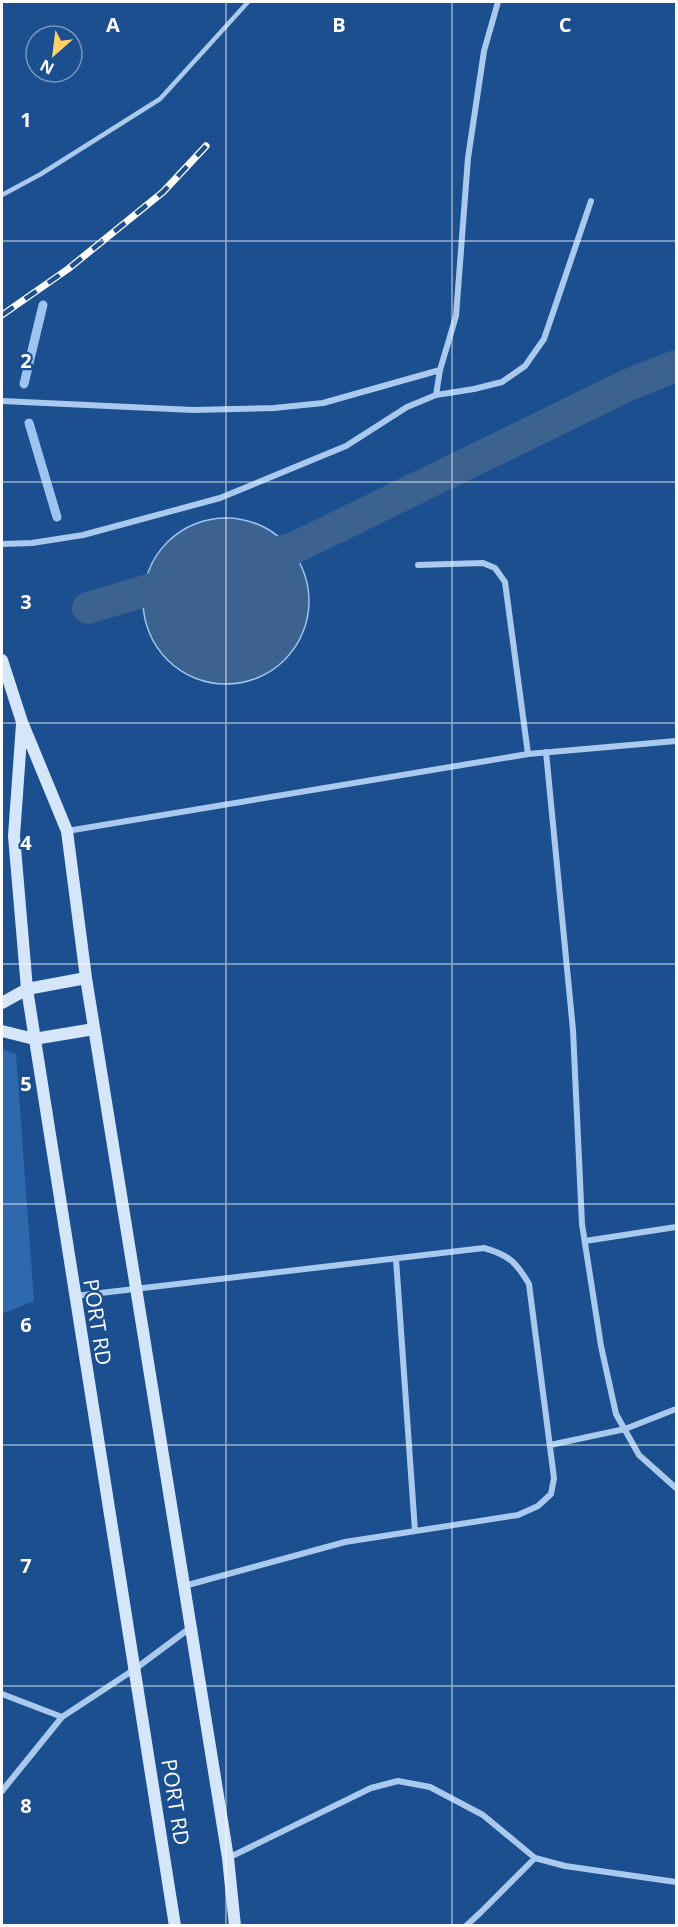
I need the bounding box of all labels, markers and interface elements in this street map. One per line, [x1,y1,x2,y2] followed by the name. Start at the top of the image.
[106,11,120,38] text: A
[332,11,346,38] text: B
[559,11,572,38] text: C
[24,24,84,84] north arrow
[36,54,58,80] text: N
[20,106,32,133] text: 1
[20,347,32,374] text: 2
[20,588,32,615] text: 3
[20,829,32,856] text: 4
[20,1070,32,1097] text: 5
[77,1277,119,1367] street label: PORT RD
[20,1311,32,1338] text: 6
[20,1552,32,1579] text: 7
[155,1757,197,1847] street label: PORT RD
[20,1792,32,1819] text: 8

